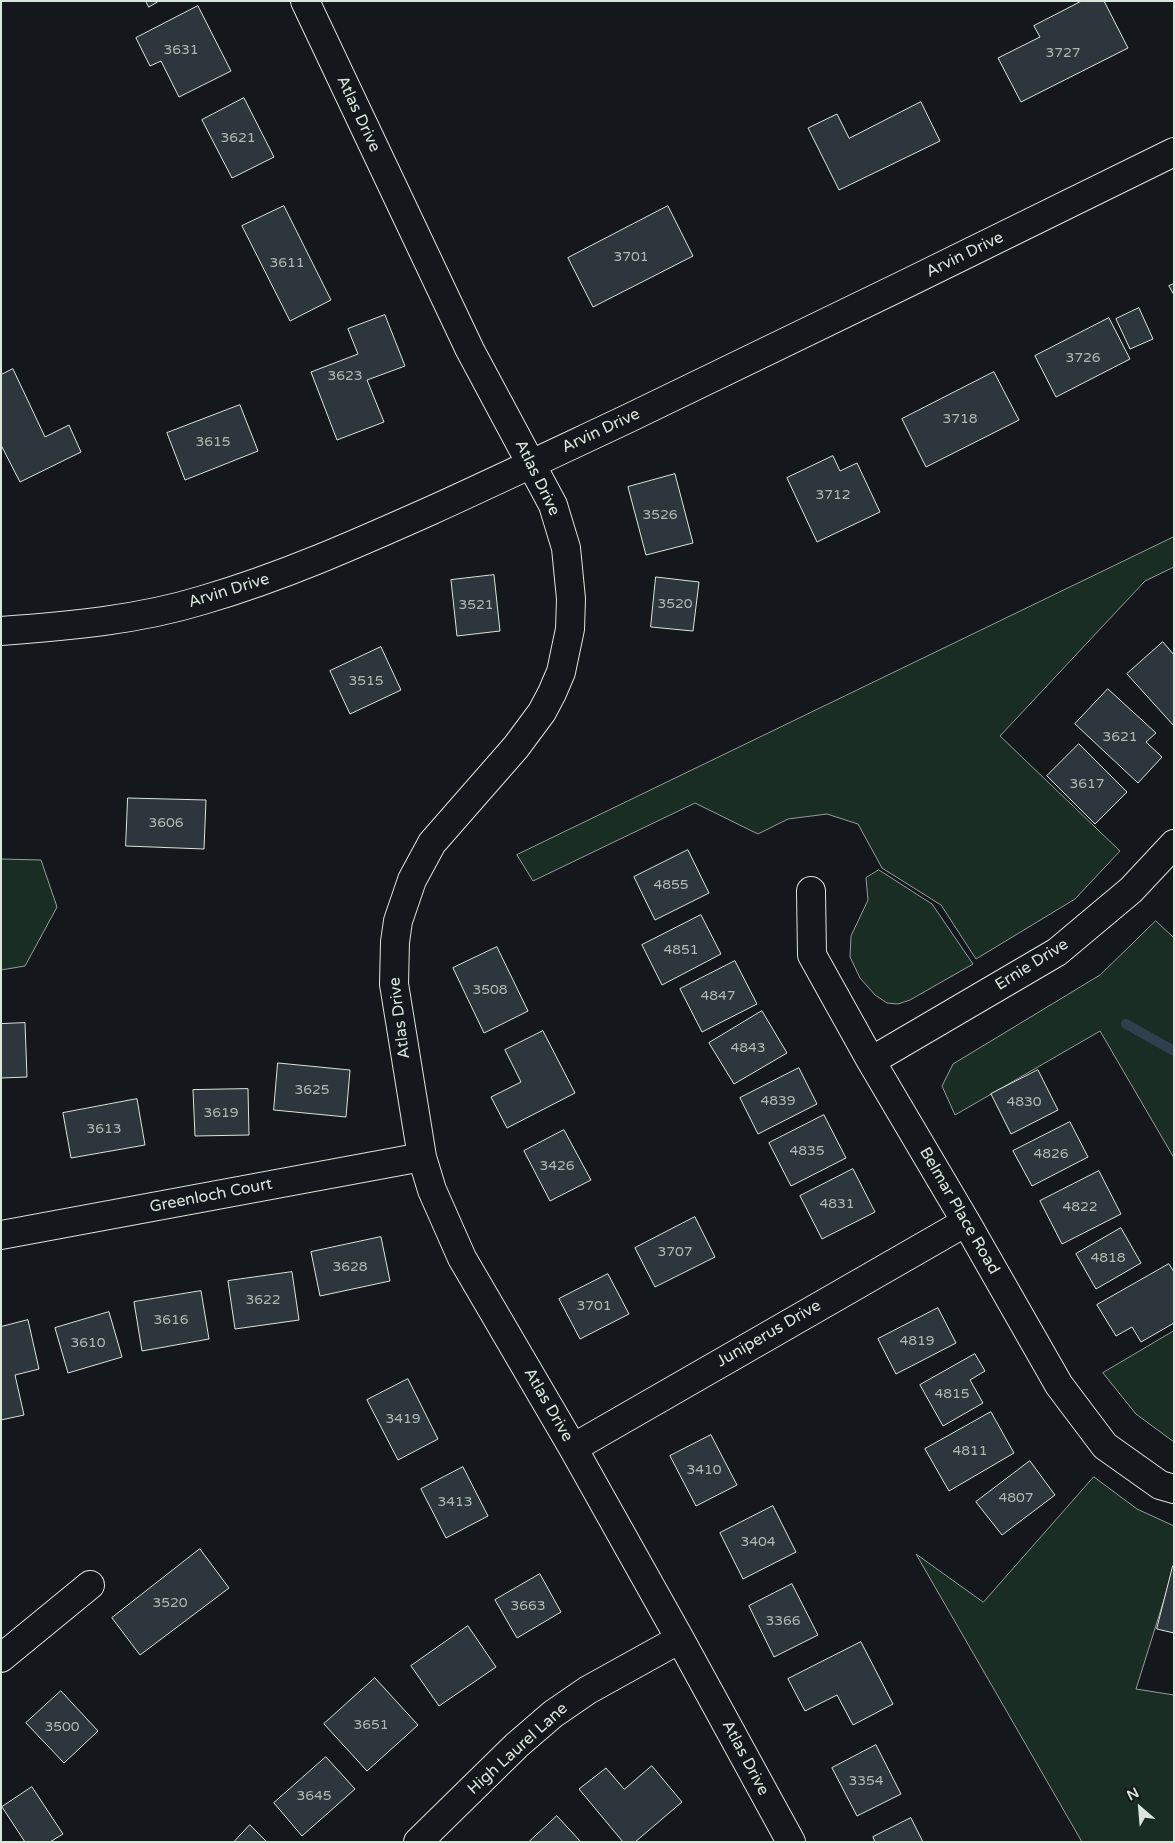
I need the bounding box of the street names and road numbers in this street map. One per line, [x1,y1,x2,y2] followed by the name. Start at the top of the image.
[332,73,384,155] street label: Atlas Drive
[923,228,1007,282] street label: Arvin Drive
[559,405,643,457] street label: Arvin Drive
[510,437,564,519] street label: Atlas Drive
[186,570,272,612] street label: Arvin Drive
[992,935,1072,995] street label: Ernie Drive
[385,976,415,1060] street label: Atlas Drive
[915,1144,1003,1278] street label: Belmar Place Road
[148,1175,274,1217] street label: Greenloch Court
[713,1296,825,1372] street label: Juniperus Drive
[519,1365,577,1445] street label: Atlas Drive
[464,1699,572,1799] street label: High Laurel Lane
[717,1717,773,1799] street label: Atlas Drive

